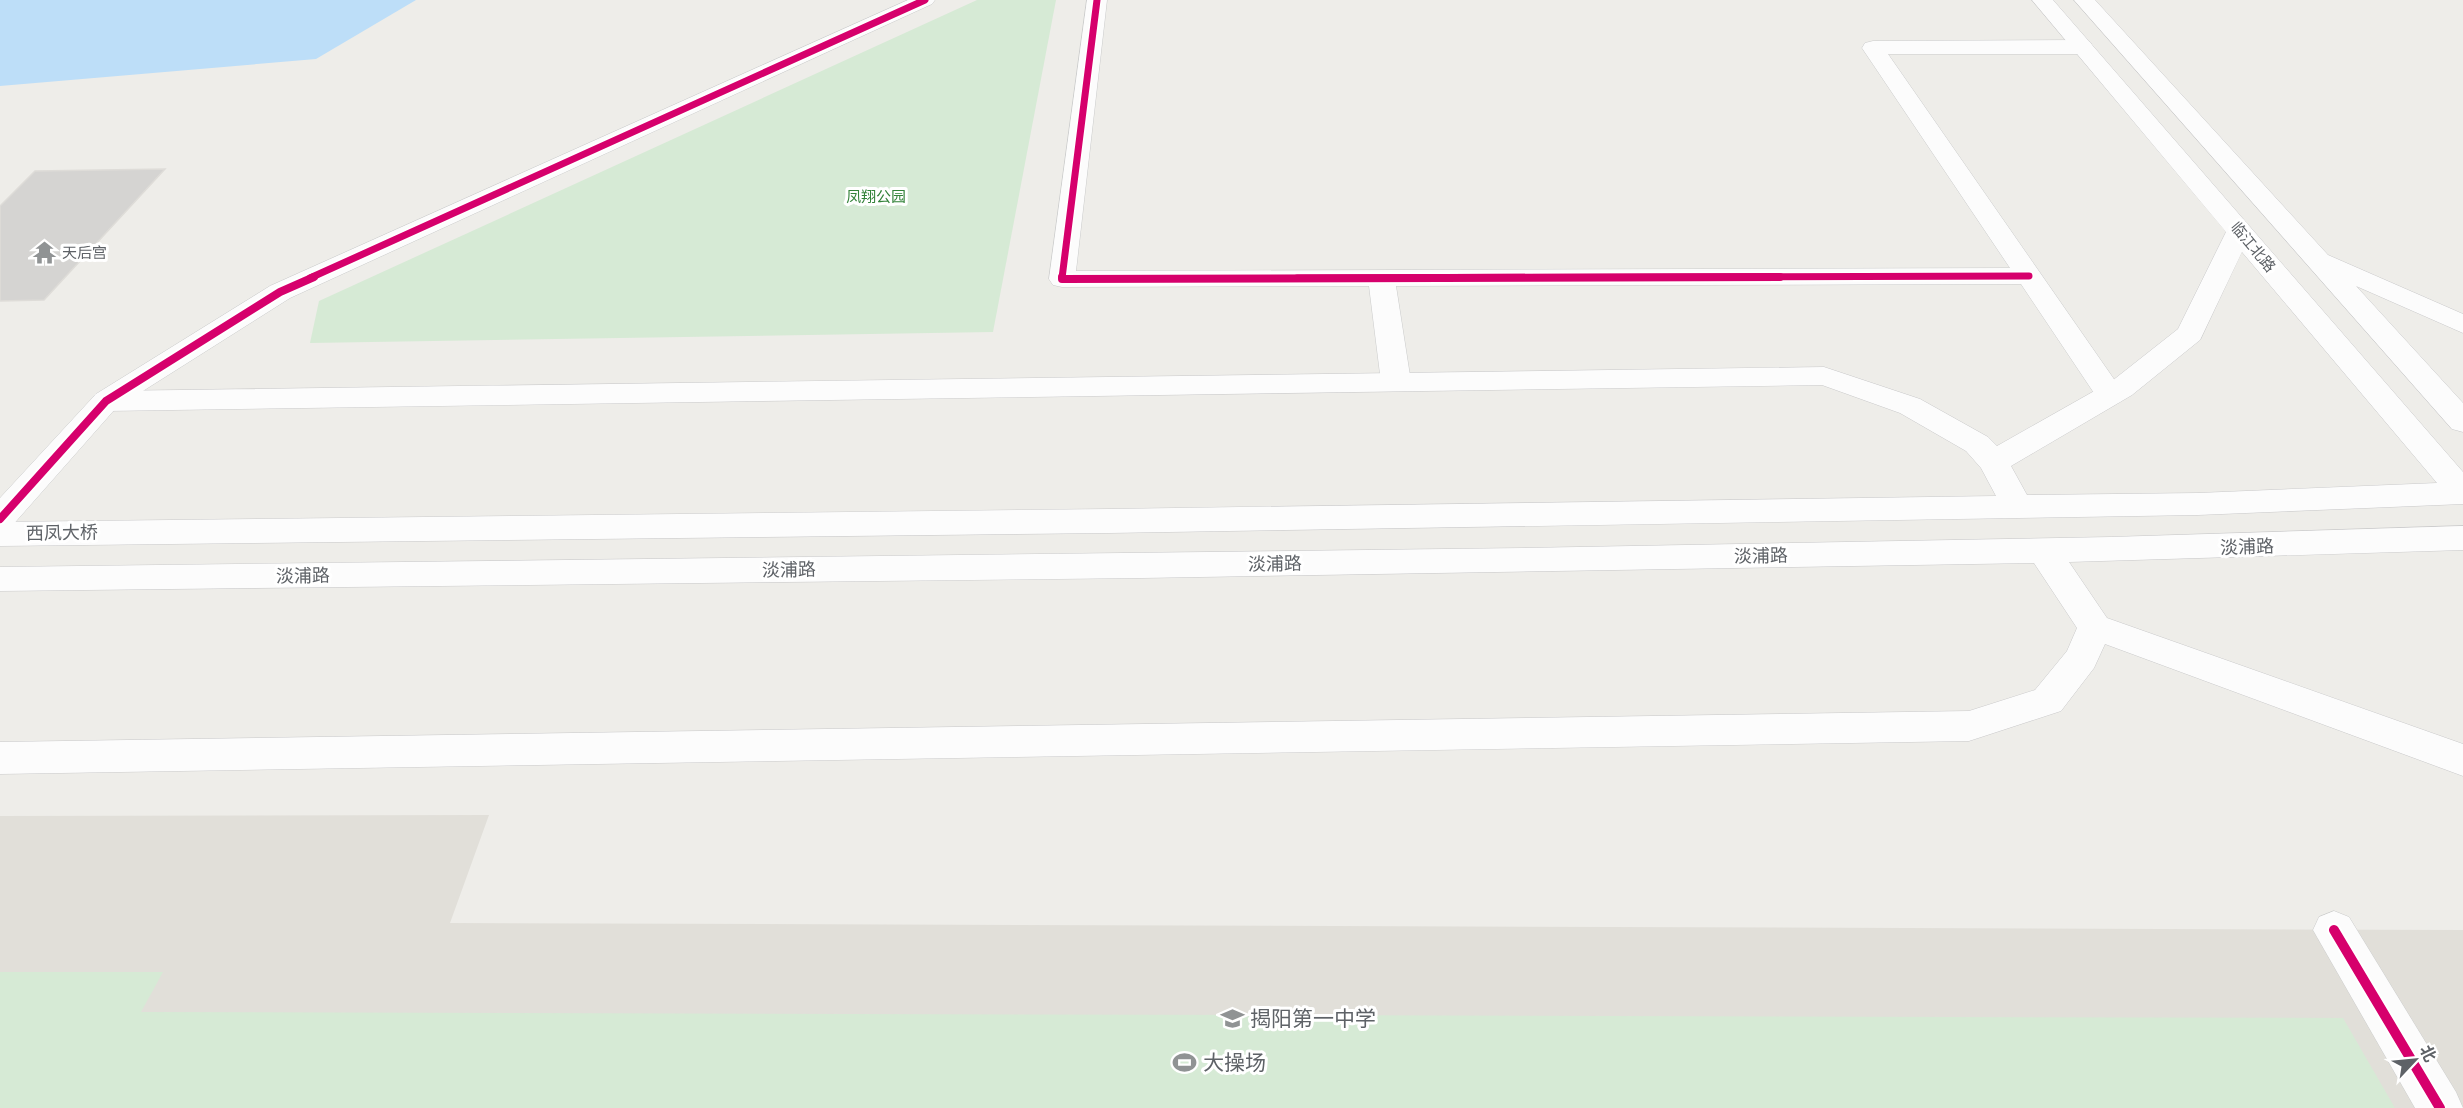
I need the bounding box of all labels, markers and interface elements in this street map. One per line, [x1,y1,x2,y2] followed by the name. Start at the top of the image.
[846,188,906,206] park label: 凤翔公园
[2227,218,2279,276] street label: 临江北路
[31,240,57,266] temple icon: 天后宫
[62,244,107,262] place label: 天后宫
[26,521,98,545] street label: 西凤大桥
[2220,535,2274,559] street label: 淡浦路
[1734,545,1788,567] street label: 淡浦路
[1248,553,1302,575] street label: 淡浦路
[762,559,816,581] street label: 淡浦路
[276,565,330,587] street label: 淡浦路
[1219,1006,1245,1032] school or university icon: 揭阳第一中学
[1250,1006,1376,1032] place label: 揭阳第一中学
[2385,1030,2445,1090] north arrow
[2415,1042,2440,1065] text: 北
[1172,1050,1198,1076] sports icon: 大操场
[1203,1050,1266,1076] place label: 大操场

